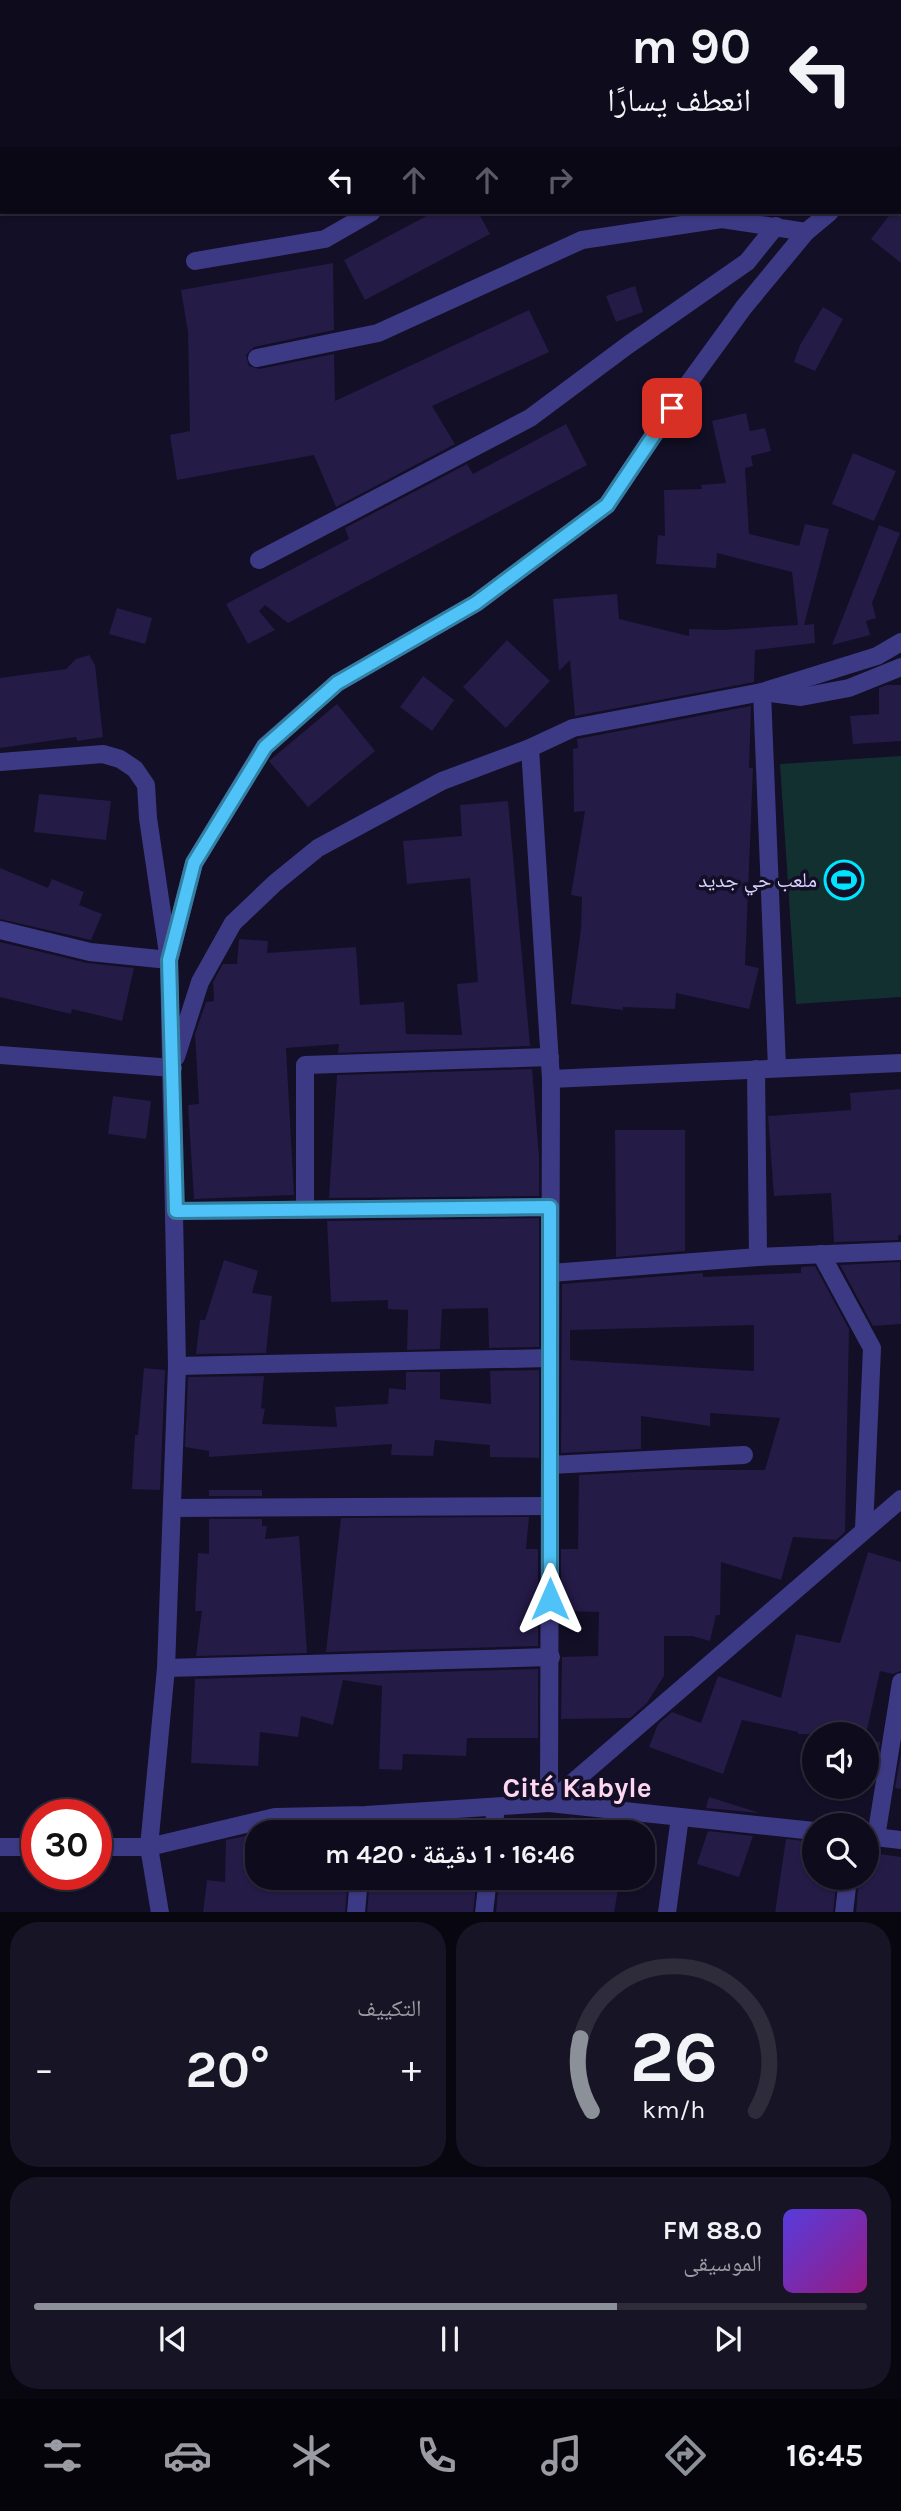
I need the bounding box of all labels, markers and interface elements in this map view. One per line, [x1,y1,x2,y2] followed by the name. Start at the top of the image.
[631,18,751,75] text: 90 m
[775,28,866,119] icon: left
[607,82,751,119] text: انعطف يسارًا
[322,161,360,199] icon: left
[395,161,433,199] icon: ahead
[468,161,506,199] icon: ahead
[541,161,579,199] icon: right
[642,378,702,438] pin
[653,389,691,427] icon: arrive
[823,859,865,901] sports icon: ملعب حي جديد
[698,868,817,896] place label: ملعب حي جديد
[513,1562,587,1636] position arrow
[802,1722,879,1890] map controls
[802,1722,879,1799] button: sound
[502,1771,652,1804] district label: Cité Kabyle
[21,1799,112,1890] speed limit sign: 30
[802,1813,879,1890] button: search
[325,1839,575,1870] text: 16:46 · 1 دقيقة · 420 m
[357,1995,422,2022] text: التكييف
[629,2014,717,2099] text: 26
[185,2039,270,2100] text: 20°
[34,2047,54,2092] text: −
[402,2047,422,2092] text: +
[642,2094,705,2123] text: km/h
[663,2215,762,2246] text: 88.0 FM
[683,2250,762,2277] text: الموسيقى
[154,2320,192,2358] icon: previous
[431,2320,469,2358] icon: pause
[709,2320,747,2358] icon: next
[38,2431,87,2480] icon: filters
[163,2431,212,2480] icon: car
[287,2431,336,2480] icon: climate
[412,2431,461,2480] icon: phone
[537,2431,586,2480] icon: music
[661,2431,710,2480] icon: directions
[786,2437,863,2474] text: 16:45

